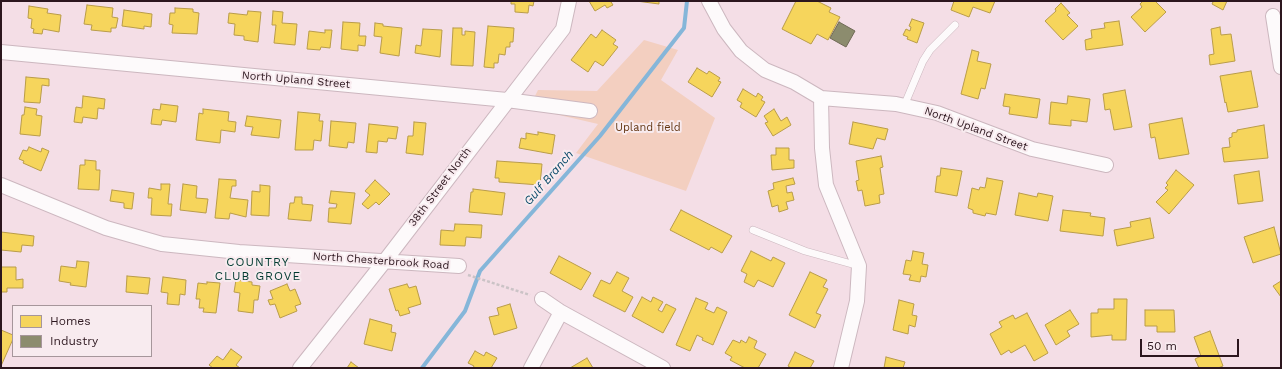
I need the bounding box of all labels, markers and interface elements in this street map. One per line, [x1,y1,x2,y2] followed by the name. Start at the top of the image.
[241,69,351,91] street label: North Upland Street
[923,104,1029,154] street label: North Upland Street
[615,121,681,135] park label: Upland field
[406,145,474,229] street label: 38th Street North
[521,147,577,209] water label: Gulf Branch
[312,250,450,272] street label: North Chesterbrook Road
[215,255,301,283] district label: COUNTRY CLUB GROVE
[12,305,152,357] legend
[50,314,91,328] text: Homes
[1142,331,1241,357] scale bar
[50,334,98,348] text: Industry
[1147,339,1177,353] text: 50 m

